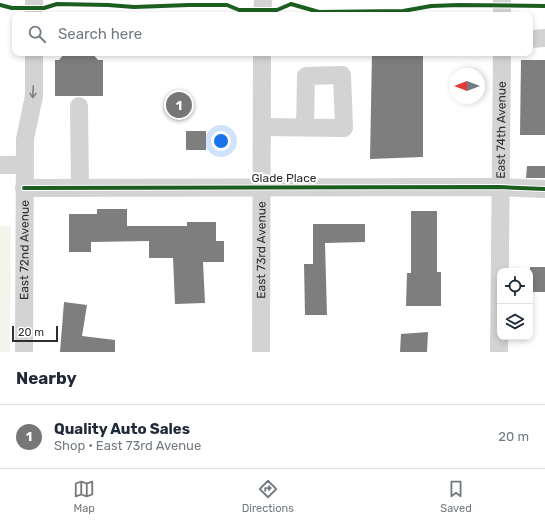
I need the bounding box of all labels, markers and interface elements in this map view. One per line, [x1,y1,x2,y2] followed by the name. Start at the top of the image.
[12,12,533,56] search box
[26,23,48,45] icon: search
[58,25,142,43] text: Search here
[449,68,485,104] north arrow
[494,81,509,179] street label: East 74th Avenue
[30,85,37,98] one-way arrow
[166,90,192,120] pin: 1
[211,131,231,151] your location
[251,171,317,185] street label: Glade Place
[17,200,32,300] street label: East 72nd Avenue
[254,201,269,299] street label: East 73rd Avenue
[497,268,533,340] map controls
[497,268,533,304] button: locate
[497,304,533,340] button: layers
[12,324,58,343] scale bar
[18,326,44,339] text: 20 m
[16,368,77,388] text: Nearby
[54,420,190,438] text: Quality Auto Sales
[26,429,32,444] text: 1
[498,429,529,444] text: 20 m
[54,438,201,453] text: Shop · East 73rd Avenue
[73,478,95,515] tab: Map
[242,478,294,515] tab: Directions
[440,478,472,515] tab: Saved

